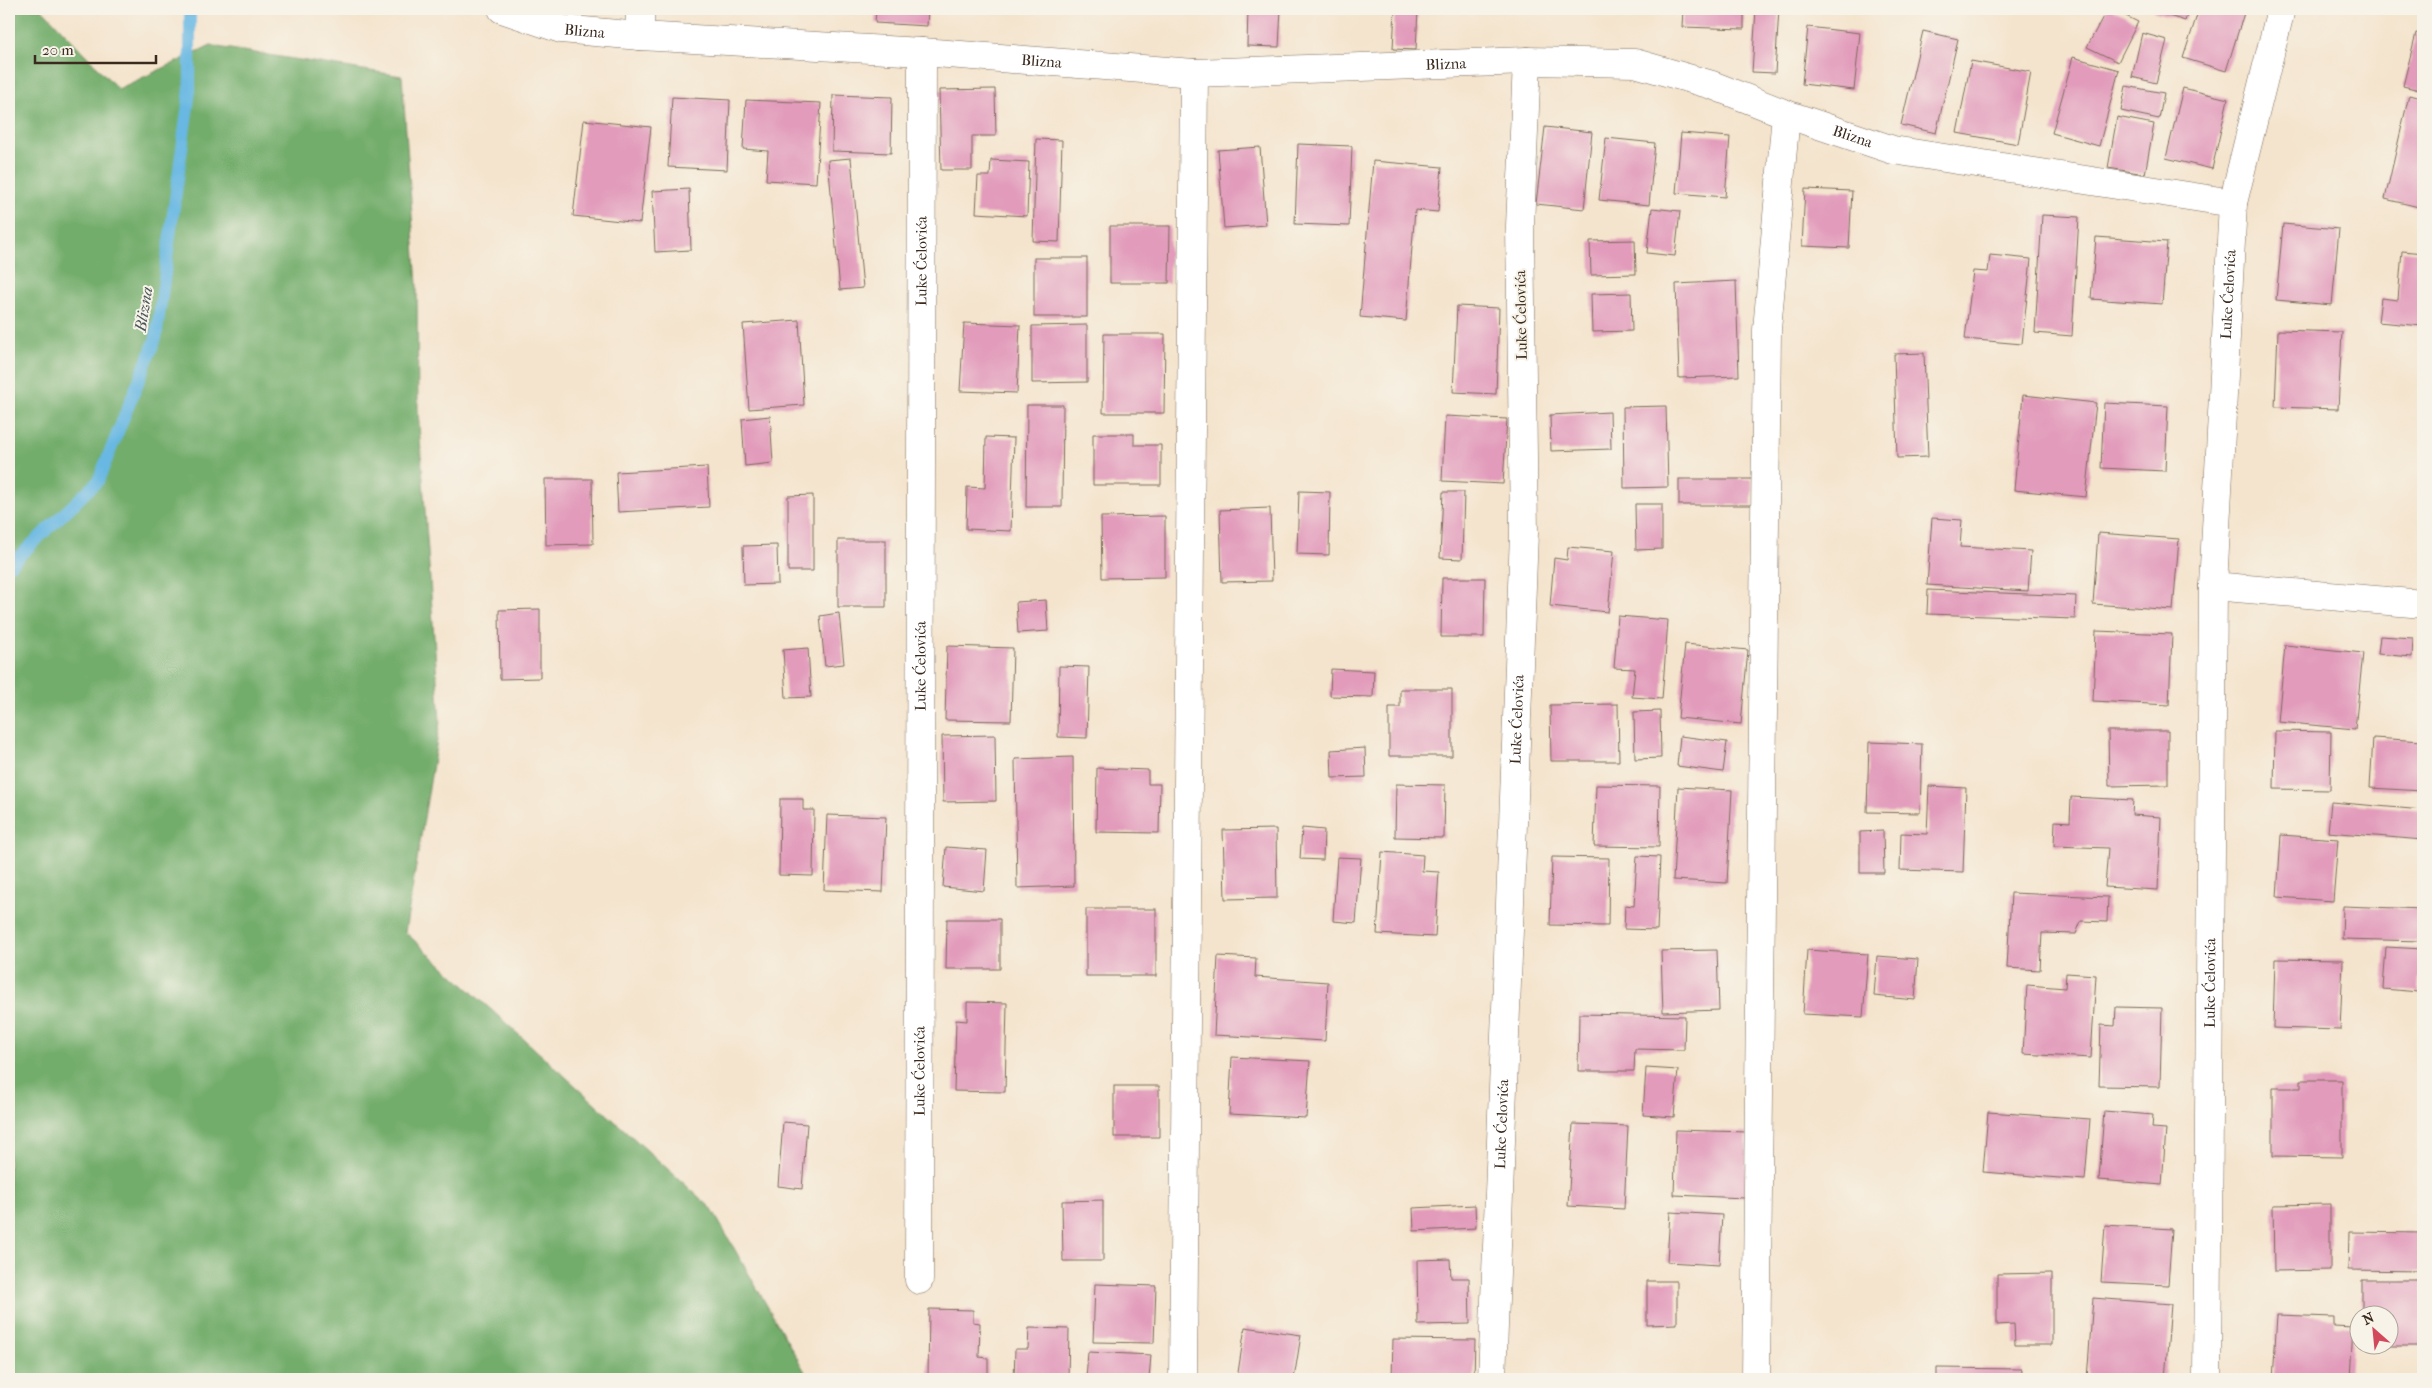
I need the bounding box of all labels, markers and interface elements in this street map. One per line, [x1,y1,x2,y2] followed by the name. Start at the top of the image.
[564,20,607,42] street label: Blizna
[35,32,156,64] scale bar
[42,41,74,59] text: 20 m
[1021,51,1064,72] street label: Blizna
[1425,54,1468,74] street label: Blizna
[1831,121,1876,152] street label: Blizna
[912,215,931,306] street label: Luke Ćelovića
[2217,248,2240,340] street label: Luke Ćelovića
[1511,269,1531,360] street label: Luke Ćelovića
[130,285,156,334] water label: Blizna
[911,620,930,711] street label: Luke Ćelovića
[1506,673,1528,765] street label: Luke Ćelovića
[2201,937,2219,1028] street label: Luke Ćelovića
[910,1025,929,1116] street label: Luke Ćelovića
[1491,1078,1512,1169] street label: Luke Ćelovića
[2350,1306,2400,1356] north arrow
[2360,1309,2377,1329] text: N

